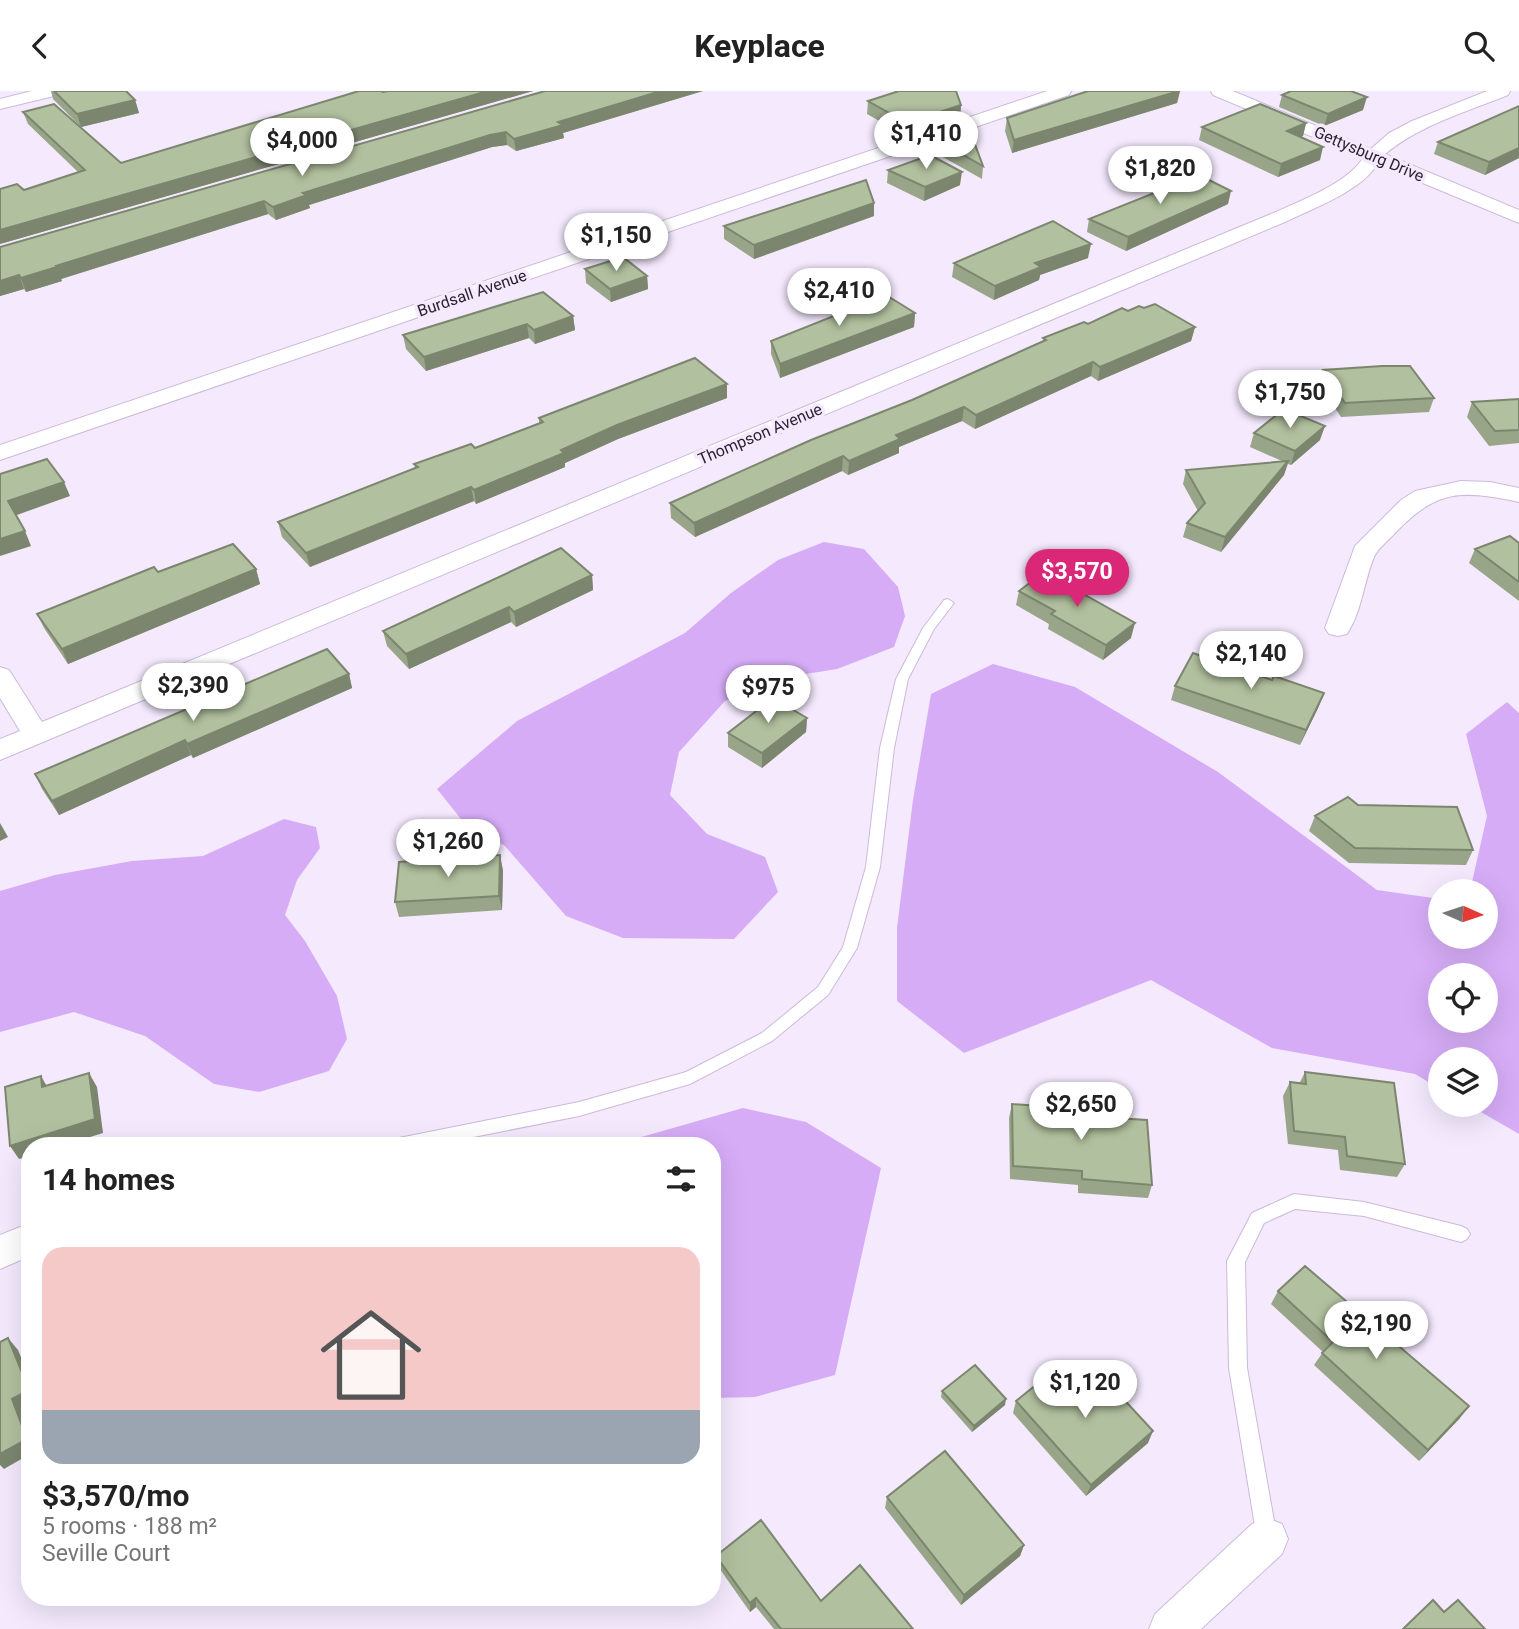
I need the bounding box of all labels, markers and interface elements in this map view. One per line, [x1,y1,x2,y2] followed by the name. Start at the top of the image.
[21,27,59,65] icon: back
[694,27,825,65] text: Keyplace
[1460,27,1498,65] icon: search
[869,111,983,171] pin: $1,410
[245,119,359,178] pin: $4,000
[890,120,962,147] text: $1,410
[1311,122,1427,186] street label: Gettysburg Drive
[266,127,338,154] text: $4,000
[1103,146,1217,206] pin: $1,820
[1124,155,1196,182] text: $1,820
[559,213,673,273] pin: $1,150
[580,222,652,249] text: $1,150
[415,265,529,321] street label: Burdsall Avenue
[782,268,896,328] pin: $2,410
[803,277,875,304] text: $2,410
[1233,371,1347,430] pin: $1,750
[1254,379,1326,406] text: $1,750
[695,399,825,469] street label: Thompson Avenue
[1020,549,1134,609] pin: $3,570
[1041,558,1113,585] text: $3,570
[1194,631,1308,691] pin: $2,140
[1215,640,1287,667] text: $2,140
[136,663,250,723] pin: $2,390
[727,665,809,725] pin: $975
[157,672,229,699] text: $2,390
[742,674,794,701] text: $975
[391,819,505,879] pin: $1,260
[412,828,484,855] text: $1,260
[1428,879,1498,949] north arrow
[1428,879,1498,1117] map controls
[1428,963,1498,1033] button: locate
[1428,1047,1498,1117] button: layers
[1024,1083,1138,1142] pin: $2,650
[1045,1091,1117,1118] text: $2,650
[662,1160,700,1198] icon: filters
[42,1162,175,1197] text: 14 homes
[308,1292,434,1418] icon: home
[1319,1301,1433,1361] pin: $2,190
[1340,1310,1412,1337] text: $2,190
[1028,1361,1142,1420] pin: $1,120
[1049,1369,1121,1396] text: $1,120
[42,1478,190,1513] text: $3,570/mo
[42,1513,217,1540] text: 5 rooms · 188 m²
[42,1540,170,1567] text: Seville Court

